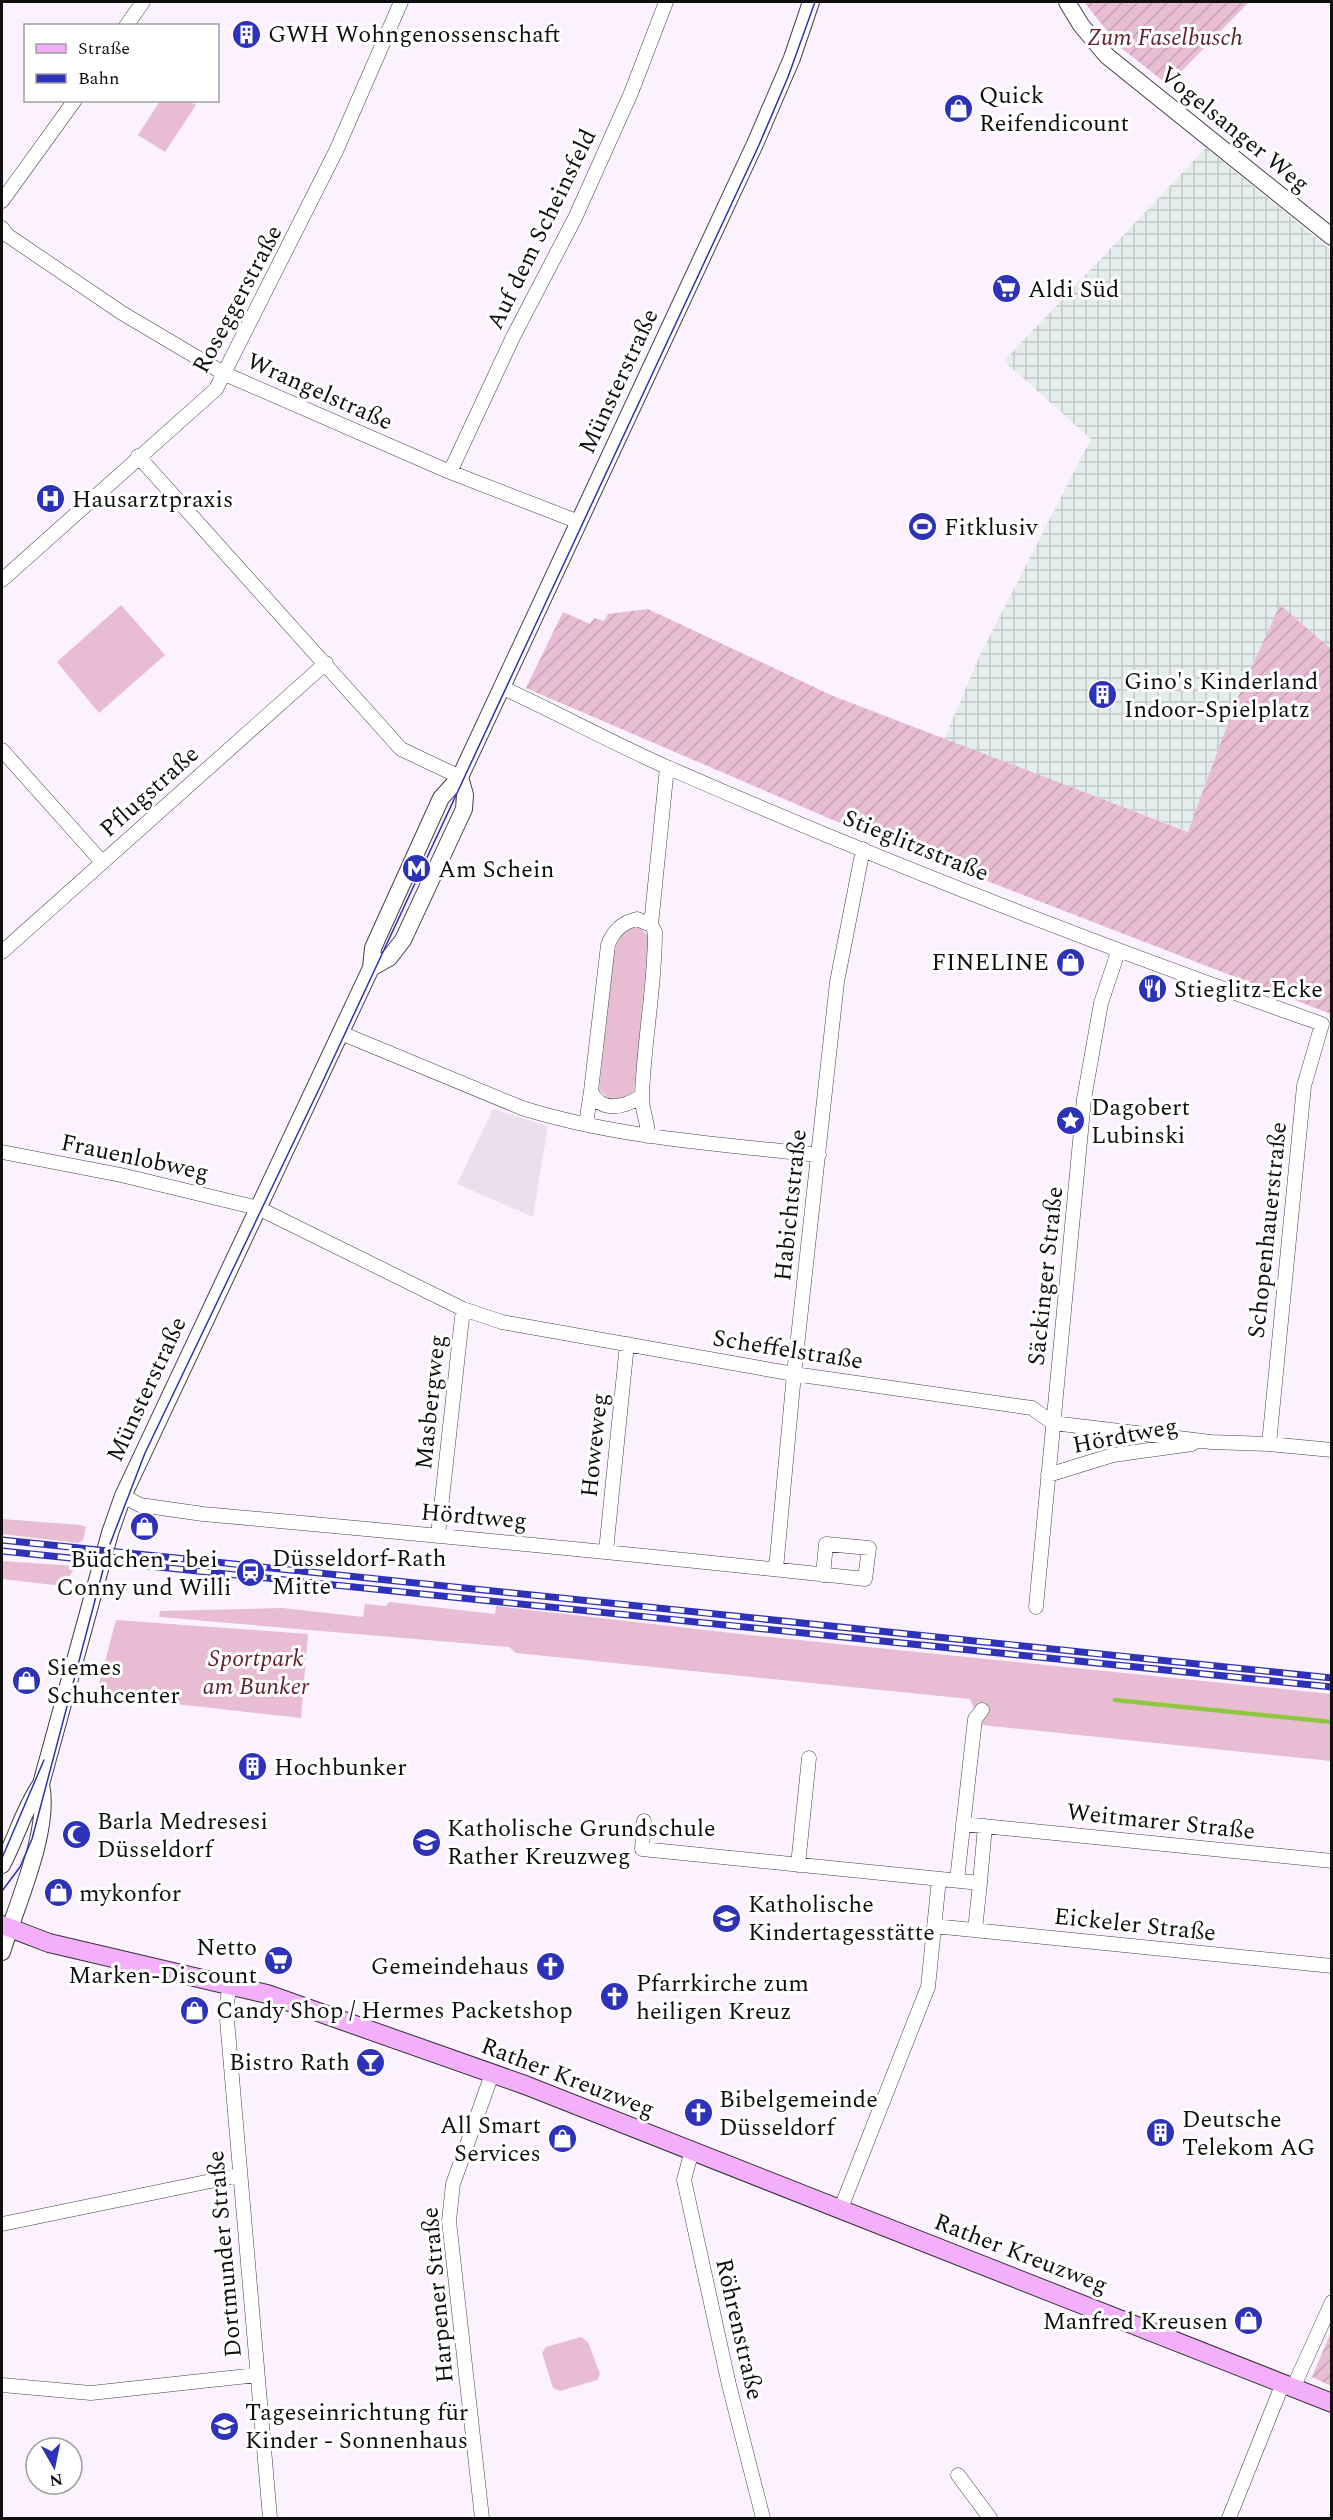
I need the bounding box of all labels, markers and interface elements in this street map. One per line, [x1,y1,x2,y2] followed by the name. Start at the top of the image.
[268,17,560,53] place label: GWH Wohngenossenschaft
[231,18,263,50] building icon: GWH Wohngenossenschaft
[1087,20,1243,56] park label: Zum Faselbusch
[24,24,219,102] legend
[78,35,130,62] text: Straße
[1151,58,1318,202] street label: Vogelsanger Weg
[78,65,120,92] text: Bahn
[979,78,1129,142] place label: Quick Reifendicount
[942,93,974,125] shop icon: Quick Reifendicount
[478,123,606,336] street label: Auf dem Scheinsfeld
[184,219,292,380] street label: Roseggerstraße
[1028,272,1119,308] place label: Aldi Süd
[991,273,1023,305] supermarket icon: Aldi Süd
[569,303,668,460] street label: Münsterstraße
[241,344,398,440] street label: Wrangelstraße
[72,482,233,518] place label: Hausarztpraxis
[35,483,67,515] hospital icon: Hausarztpraxis
[944,510,1039,546] place label: Fitklusiv
[907,511,939,543] sports icon: Fitklusiv
[1124,664,1318,728] place label: Gino's Kinderland Indoor-Spielplatz
[1087,679,1119,711] building icon: Gino's Kinderland Indoor-Spielplatz
[92,737,207,846] street label: Pflugstraße
[837,800,994,892] street label: Stieglitzstraße
[438,852,554,888] place label: Am Schein
[401,853,433,885] metro station icon: Am Schein
[931,945,1049,981] place label: FINELINE
[1054,946,1086,978] shop icon: FINELINE
[1174,972,1323,1008] place label: Stieglitz-Ecke
[1137,973,1169,1005] restaurant icon: Stieglitz-Ecke
[1091,1090,1190,1154] place label: Dagobert Lubinski
[1054,1105,1086,1137] place icon: Dagobert Lubinski
[1239,1120,1297,1340] street label: Schopenhauerstraße
[57,1125,212,1191] street label: Frauenlobweg
[765,1127,817,1283] street label: Habichtstraße
[1019,1185,1073,1368] street label: Säckinger Straße
[97,1311,196,1468] street label: Münsterstraße
[710,1320,866,1380] street label: Scheffelstraße
[406,1333,456,1471] street label: Masbergweg
[572,1391,618,1499] street label: Howeweg
[1069,1408,1181,1464] street label: Hördtweg
[419,1494,529,1540] street label: Hördtweg
[128,1510,160,1542] shop icon: Büdchen - bei Conny und Willi
[272,1541,446,1605] place label: Düsseldorf-Rath Mitte
[57,1542,231,1606] place label: Büdchen - bei Conny und Willi
[235,1556,267,1588] station icon: Düsseldorf-Rath Mitte
[203,1641,310,1705] park label: Sportpark am Bunker
[47,1650,180,1714] place label: Siemes Schuhcenter
[10,1665,42,1697] shop icon: Siemes Schuhcenter
[274,1750,407,1786] place label: Hochbunker
[237,1751,269,1783] building icon: Hochbunker
[1065,1794,1257,1850] street label: Weitmarer Straße
[97,1804,268,1868] place label: Barla Medresesi Düsseldorf
[447,1811,716,1875] place label: Katholische Grundschule Rather Kreuzweg
[60,1819,92,1851] mosque icon: Barla Medresesi Düsseldorf
[410,1826,442,1858] school or university icon: Katholische Grundschule Rather Kreuzweg
[79,1876,181,1912] place label: mykonfor
[42,1877,74,1909] shop icon: mykonfor
[748,1887,935,1951] place label: Katholische Kindertagesstätte
[1052,1899,1218,1951] street label: Eickeler Straße
[711,1902,743,1934] school or university icon: Katholische Kindertagesstätte
[68,1930,257,1994] place label: Netto Marken-Discount
[262,1945,294,1977] supermarket icon: Netto Marken-Discount
[371,1949,529,1985] place label: Gemeindehaus
[534,1950,566,1982] church icon: Gemeindehaus
[636,1966,809,2030] place label: Pfarrkirche zum heiligen Kreuz
[599,1981,631,2013] church icon: Pfarrkirche zum heiligen Kreuz
[216,1993,573,2029] place label: Candy Shop / Hermes Packetshop
[179,1994,211,2026] shop icon: Candy Shop / Hermes Packetshop
[475,2028,660,2128] street label: Rather Kreuzweg
[229,2045,350,2081] place label: Bistro Rath
[355,2046,387,2078] bar icon: Bistro Rath
[719,2082,878,2146] place label: Bibelgemeinde Düsseldorf
[682,2097,714,2129] church icon: Bibelgemeinde Düsseldorf
[1182,2102,1316,2166] place label: Deutsche Telekom AG
[440,2108,541,2172] place label: All Smart Services
[1145,2117,1177,2149] building icon: Deutsche Telekom AG
[546,2123,578,2155] shop icon: All Smart Services
[198,2149,252,2359] street label: Dortmunder Straße
[928,2204,1113,2304] street label: Rather Kreuzweg
[412,2205,464,2384] street label: Harpener Straße
[705,2255,773,2404] street label: Röhrenstraße
[1043,2304,1228,2340] place label: Manfred Kreusen
[1233,2305,1265,2337] shop icon: Manfred Kreusen
[245,2395,468,2459] place label: Tageseinrichtung für Kinder - Sonnenhaus
[208,2410,240,2442] school or university icon: Tageseinrichtung für Kinder - Sonnenhaus
[24,2436,84,2496] north arrow
[48,2467,65,2493] text: N

